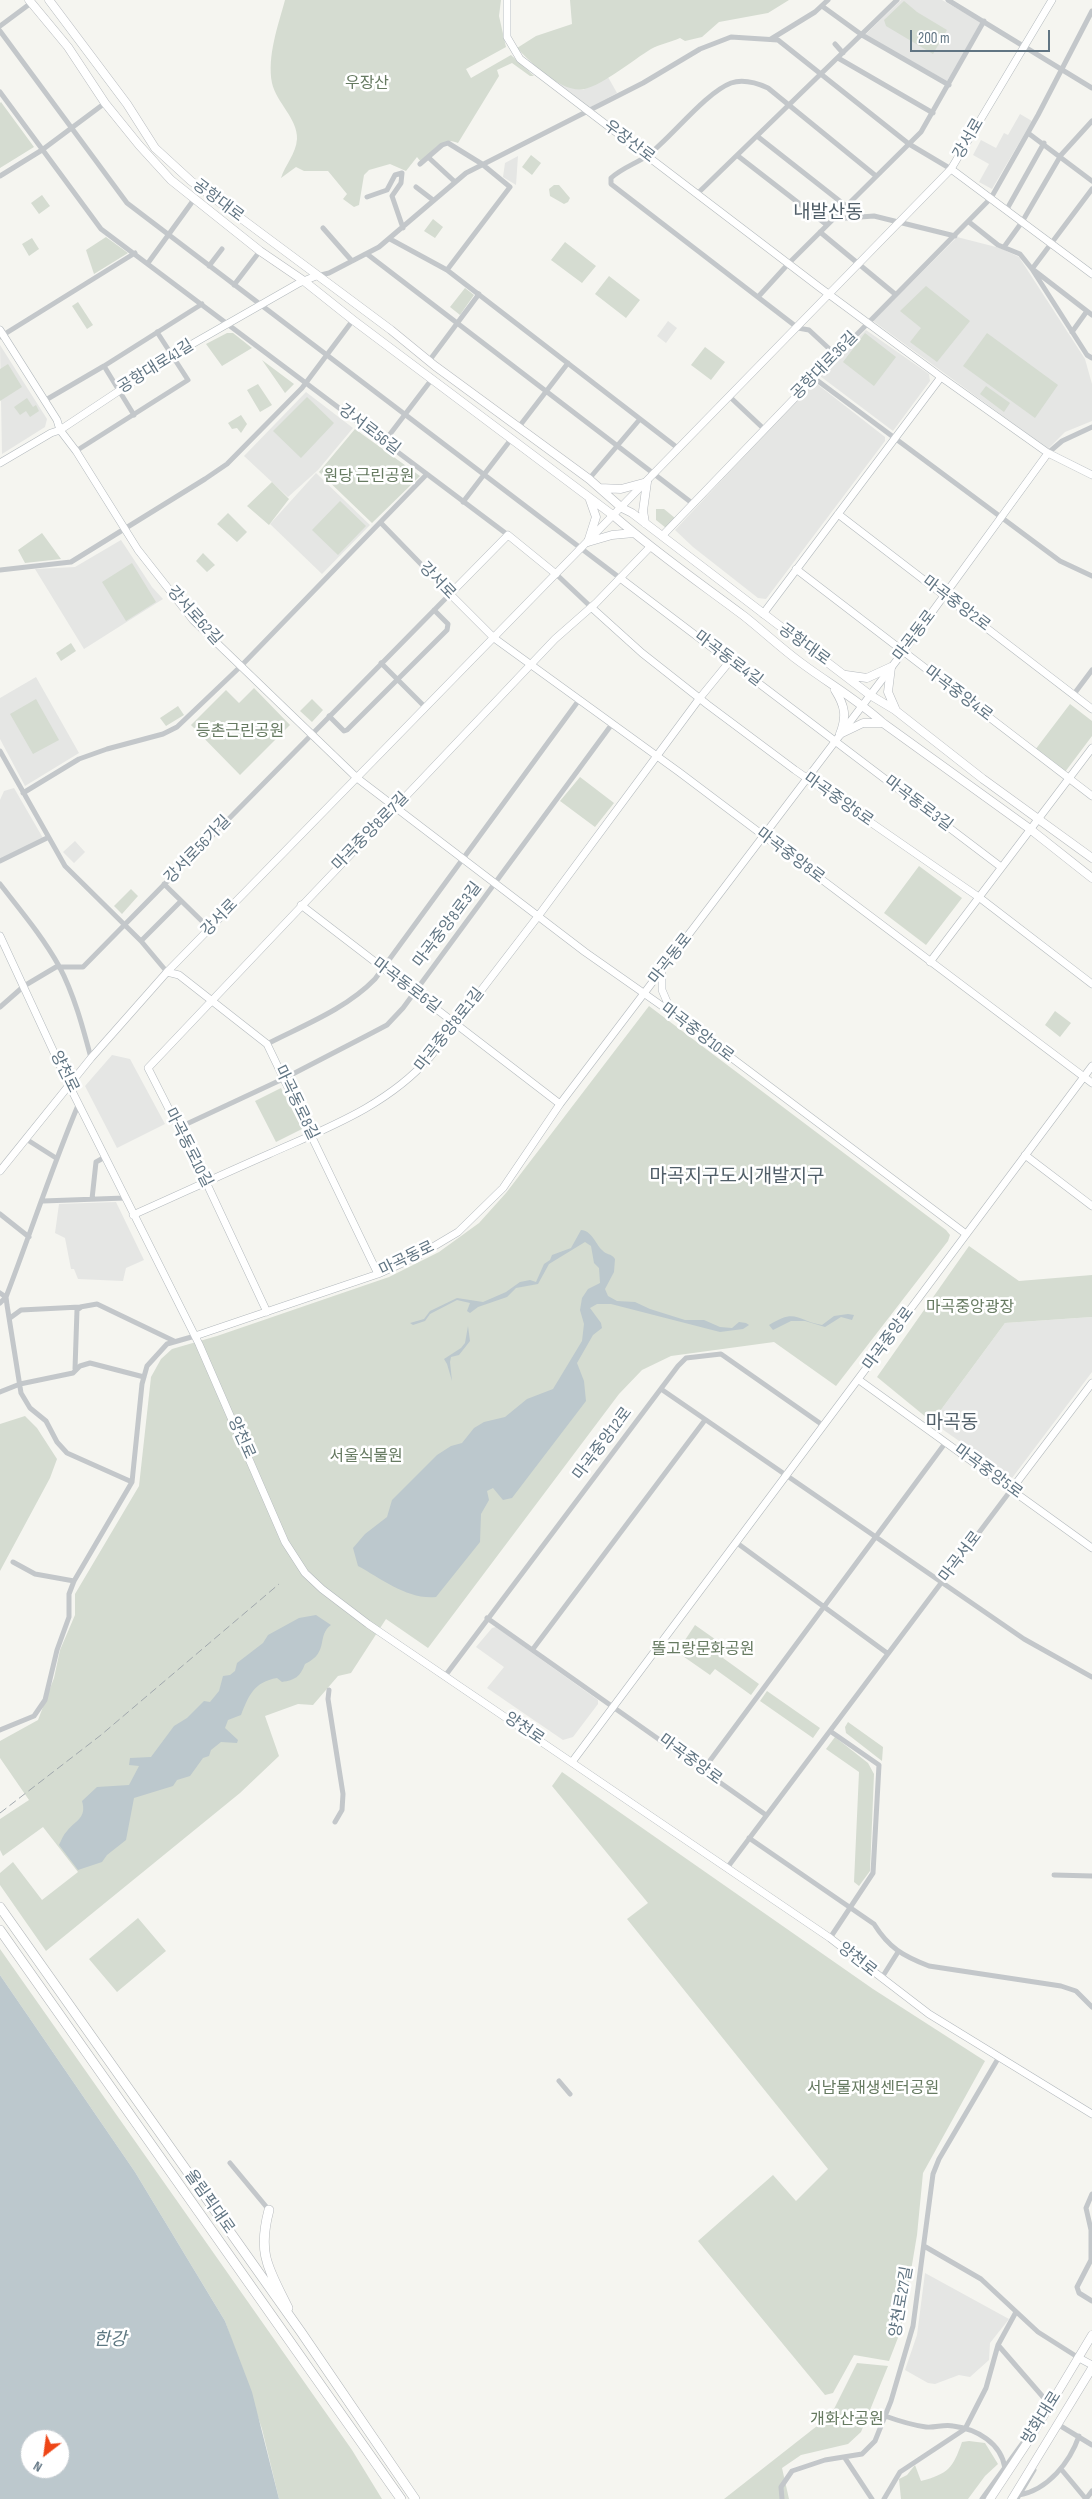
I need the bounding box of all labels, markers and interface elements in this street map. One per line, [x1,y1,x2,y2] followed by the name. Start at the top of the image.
[912,20,1052,52] scale bar
[918,29,950,48] text: 200 m
[345,74,389,94] park label: 우장산
[950,115,988,163] street label: 강서로
[600,117,658,167] street label: 우장산로
[189,176,247,226] street label: 공항대로
[793,202,863,224] district label: 내발산동
[788,328,862,404] street label: 공항대로36길
[114,336,198,398] street label: 공항대로41길
[334,401,404,459] street label: 강서로56길
[324,467,414,487] park label: 원당 근린공원
[415,558,459,604] street label: 강서로
[918,572,994,636] street label: 마곡중앙2로
[163,583,225,649] street label: 강서로62길
[890,607,940,665] street label: 마곡동로
[775,620,833,670] street label: 공항대로
[690,627,766,691] street label: 마곡동로4길
[920,662,996,726] street label: 마곡중앙4로
[196,722,284,742] park label: 등촌근린공원
[799,769,877,831] street label: 마곡중앙6로
[880,772,956,836] street label: 마곡동로3길
[329,789,413,875] street label: 마곡중앙8로7길
[161,812,235,888] street label: 강서로56가길
[752,824,828,888] street label: 마곡중앙8로
[410,878,486,972] street label: 마곡중앙8로3길
[198,895,242,941] street label: 강서로
[645,930,697,988] street label: 마곡동로
[368,954,444,1018] street label: 마곡동로6길
[411,984,489,1076] street label: 마곡중앙8로1길
[657,999,737,1067] street label: 마곡중앙10로
[46,1048,82,1096] street label: 양천로
[270,1063,322,1143] street label: 마곡동로8길
[160,1105,216,1191] street label: 마곡동로10길
[650,1166,824,1188] district label: 마곡지구도시개발지구
[376,1237,438,1281] street label: 마곡동로
[926,1298,1014,1318] park label: 마곡중앙광장
[860,1304,918,1374] street label: 마곡중앙로
[569,1404,637,1484] street label: 마곡중앙12로
[926,1412,978,1434] district label: 마곡동
[223,1414,259,1462] street label: 양천로
[950,1441,1026,1503] street label: 마곡중앙5로
[329,1447,403,1467] park label: 서울식물원
[936,1528,986,1586] street label: 마곡서로
[651,1640,755,1660] park label: 똘고랑문화공원
[500,1709,548,1749] street label: 양천로
[655,1731,725,1789] street label: 마곡중앙로
[834,1939,880,1981] street label: 양천로
[807,2079,939,2099] park label: 서남물재생센터공원
[180,2166,238,2238] street label: 올림픽대로
[886,2265,918,2339] street label: 양천로27길
[93,2329,127,2351] water label: 한강
[1018,2388,1066,2448] street label: 방화대로
[810,2410,884,2430] park label: 개화산공원
[20,2429,70,2479] north arrow
[30,2457,45,2476] text: N

